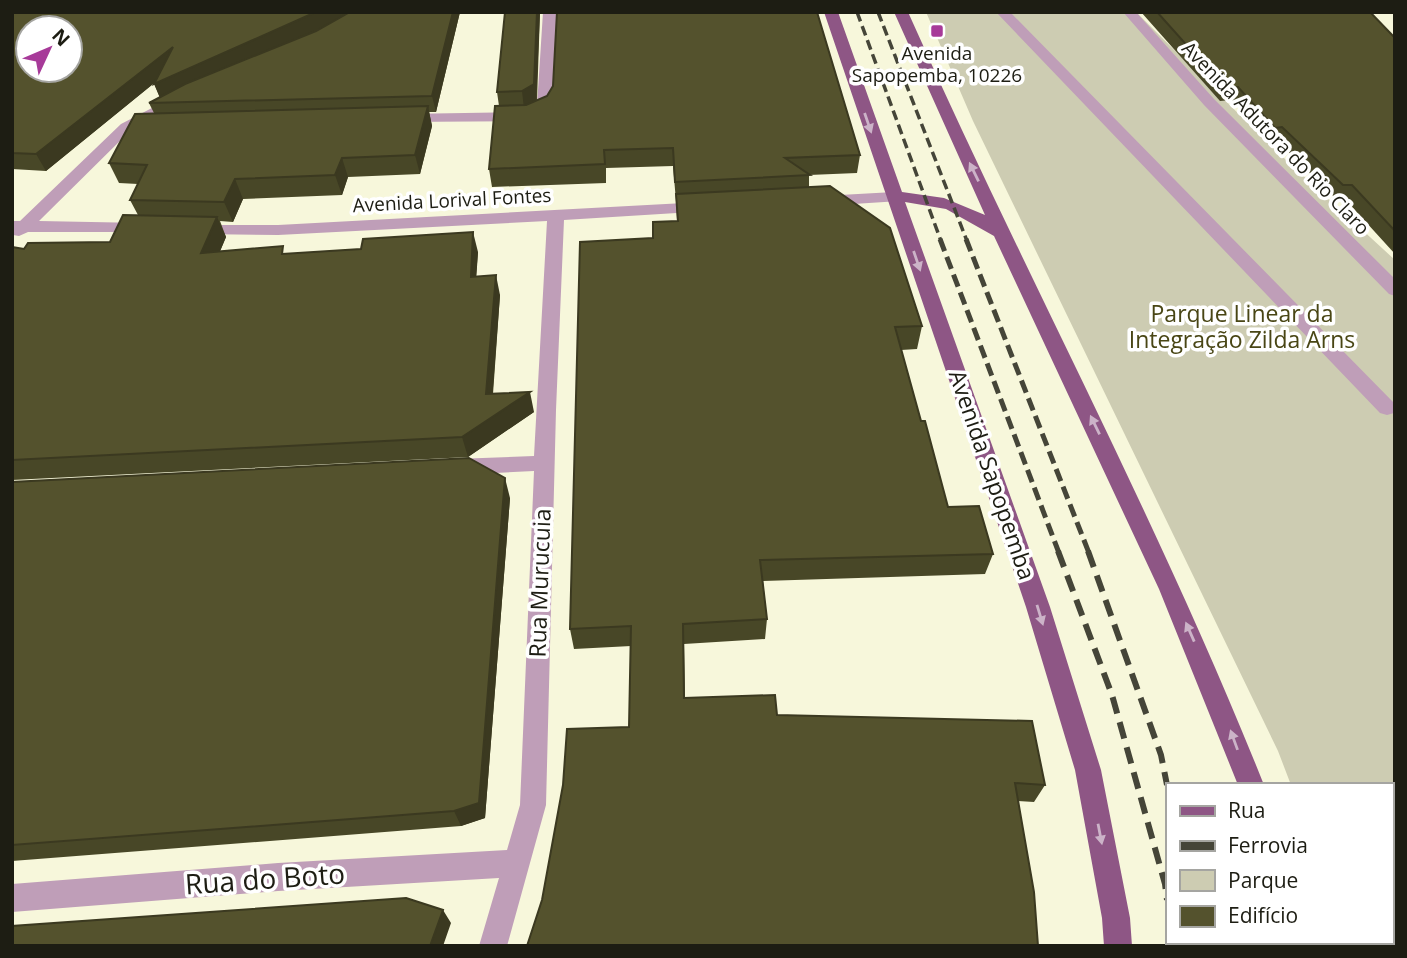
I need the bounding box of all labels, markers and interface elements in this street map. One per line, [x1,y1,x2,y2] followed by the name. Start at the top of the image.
[14,14,84,84] north arrow
[47,23,76,52] text: N
[929,23,945,39] marker: Avenida Sapopemba, 10226
[1176,35,1376,241] street label: Avenida Adutora do Rio Claro
[852,40,1022,88] place label: Avenida Sapopemba, 10226
[863,113,874,134] one-way arrow
[968,162,979,182] one-way arrow
[352,182,552,218] street label: Avenida Lorival Fontes
[912,251,923,272] one-way arrow
[1129,297,1355,355] park label: Parque Linear da Integração Zilda Arns
[942,365,1044,584] street label: Avenida Sapopemba
[1089,415,1100,435] one-way arrow
[520,508,558,658] street label: Rua Murucuia
[1036,604,1046,625] one-way arrow
[1184,622,1196,642] one-way arrow
[1228,729,1239,750] one-way arrow
[1166,783,1393,944] legend
[1228,796,1266,824] text: Rua
[1095,823,1106,845] one-way arrow
[1228,831,1308,859] text: Ferrovia
[184,853,346,903] street label: Rua do Boto
[1228,866,1298,894] text: Parque
[1228,901,1298,929] text: Edifício

